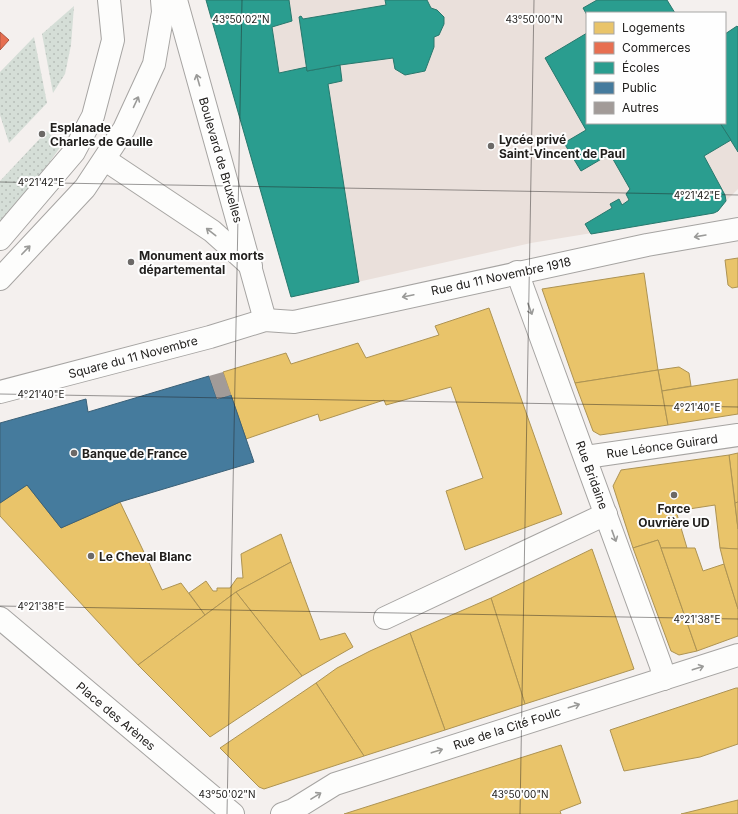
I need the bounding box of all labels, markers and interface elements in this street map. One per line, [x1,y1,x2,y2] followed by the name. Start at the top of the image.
[586,12,726,124] legend
[212,13,270,25] text: 43°50'02"N
[505,13,563,25] text: 43°50'00"N
[622,20,685,35] text: Logements
[622,40,690,55] text: Commerces
[622,60,660,75] text: Écoles
[194,74,201,87] one-way arrow
[622,80,657,95] text: Public
[133,96,140,108] one-way arrow
[196,96,246,224] street label: Boulevard de Bruxelles
[622,100,659,115] text: Autres
[50,120,153,149] place label: Esplanade Charles de Gaulle
[37,129,47,139] marker: Esplanade Charles de Gaulle
[499,132,625,161] place label: Lycée privé Saint-Vincent de Paul
[486,141,496,151] marker: Lycée privé Saint-Vincent de Paul
[18,176,64,188] text: 4°21'42"E
[674,189,720,201] text: 4°21'42"E
[206,227,217,236] one-way arrow
[693,232,706,240] one-way arrow
[21,245,31,255] one-way arrow
[139,248,264,277] place label: Monument aux morts départemental
[430,254,572,298] street label: Rue du 11 Novembre 1918
[126,257,136,267] marker: Monument aux morts départemental
[402,293,415,301] one-way arrow
[527,302,535,314] one-way arrow
[67,333,199,381] street label: Square du 11 Novembre
[18,388,64,400] text: 4°21'40"E
[674,401,720,413] text: 4°21'40"E
[605,431,719,461] street label: Rue Léonce Guirard
[573,439,611,511] street label: Rue Bridaine
[82,446,187,461] place label: Banque de France
[69,448,79,458] marker: Banque de France
[669,490,679,500] marker: Force Ouvrière UD
[638,501,710,530] place label: Force Ouvrière UD
[611,529,618,542] one-way arrow
[99,549,192,564] place label: Le Cheval Blanc
[86,551,96,561] marker: Le Cheval Blanc
[17,600,65,612] text: 4°21'38"E
[673,613,721,625] text: 4°21'38"E
[692,663,704,671] one-way arrow
[73,679,159,753] street label: Place des Arènes
[568,702,581,709] one-way arrow
[451,703,563,753] street label: Rue de la Cité Foulc
[431,746,443,754] one-way arrow
[198,788,256,800] text: 43°50'02"N
[491,788,549,800] text: 43°50'00"N
[310,791,322,799] one-way arrow

